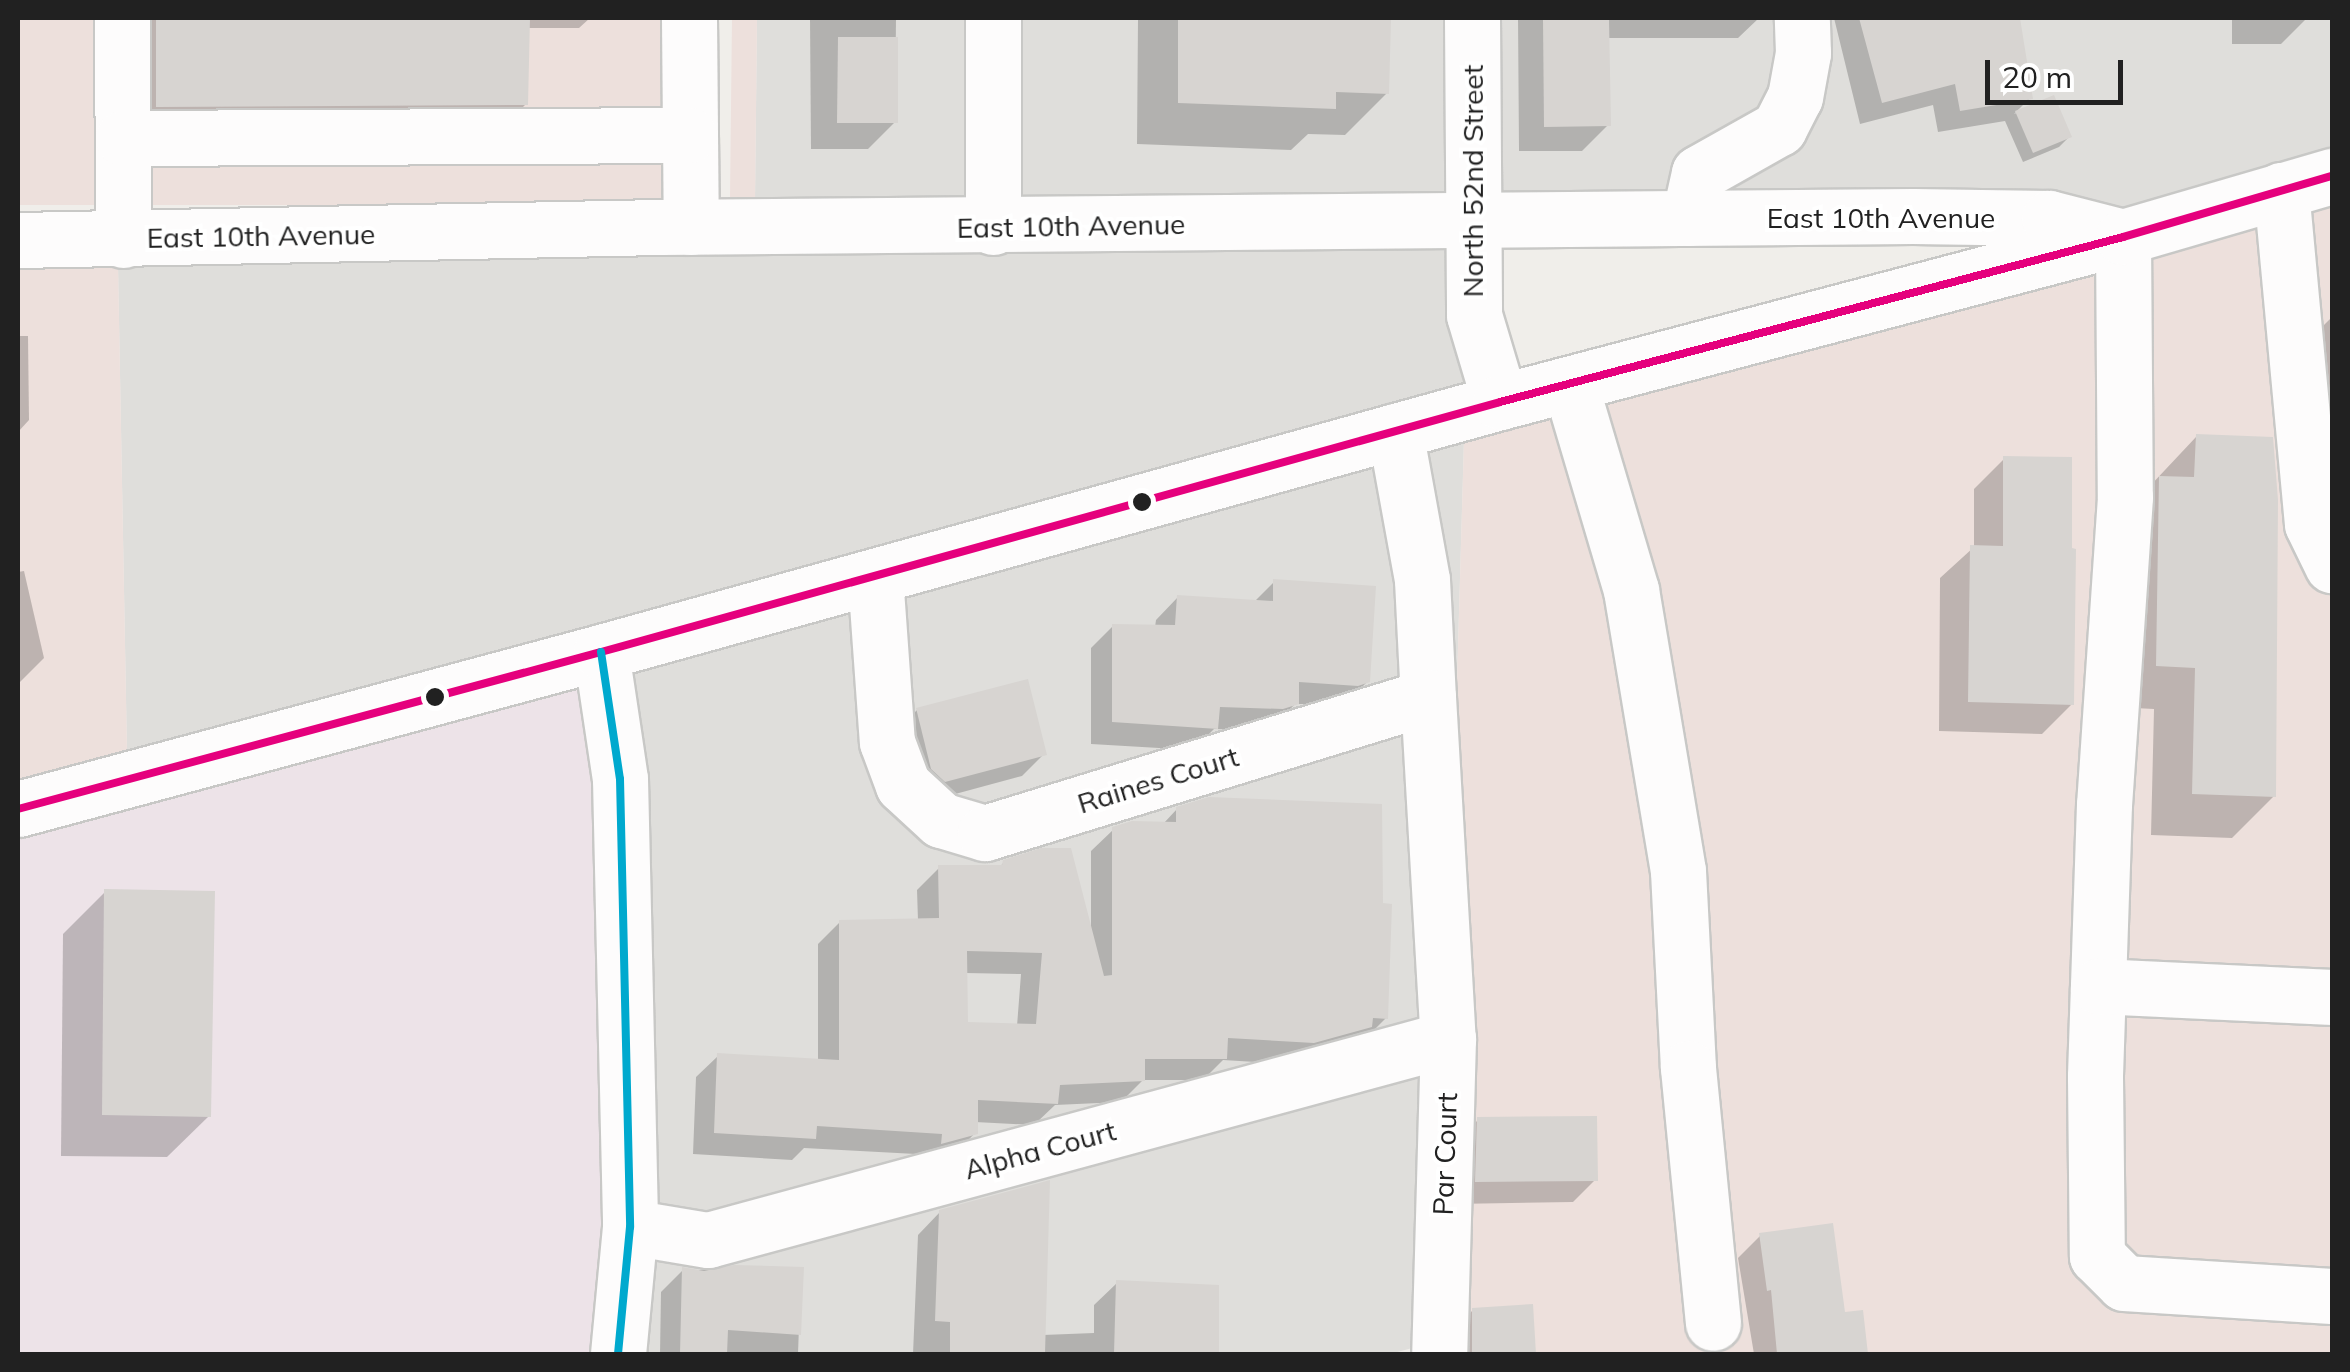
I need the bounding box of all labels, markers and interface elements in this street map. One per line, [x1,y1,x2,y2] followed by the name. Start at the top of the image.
[1990,40,2128,102] scale bar
[2002,58,2072,96] text: 20 m
[1456,65,1490,297] street label: North 52nd Street
[1767,201,1995,235] street label: East 10th Avenue
[956,207,1186,245] street label: East 10th Avenue
[146,217,376,255] street label: East 10th Avenue
[1132,492,1152,512] unlabelled marker
[425,687,445,707] unlabelled marker
[1073,740,1243,820] street label: Raines Court
[1426,1092,1464,1216] street label: Par Court
[961,1114,1119,1186] street label: Alpha Court

